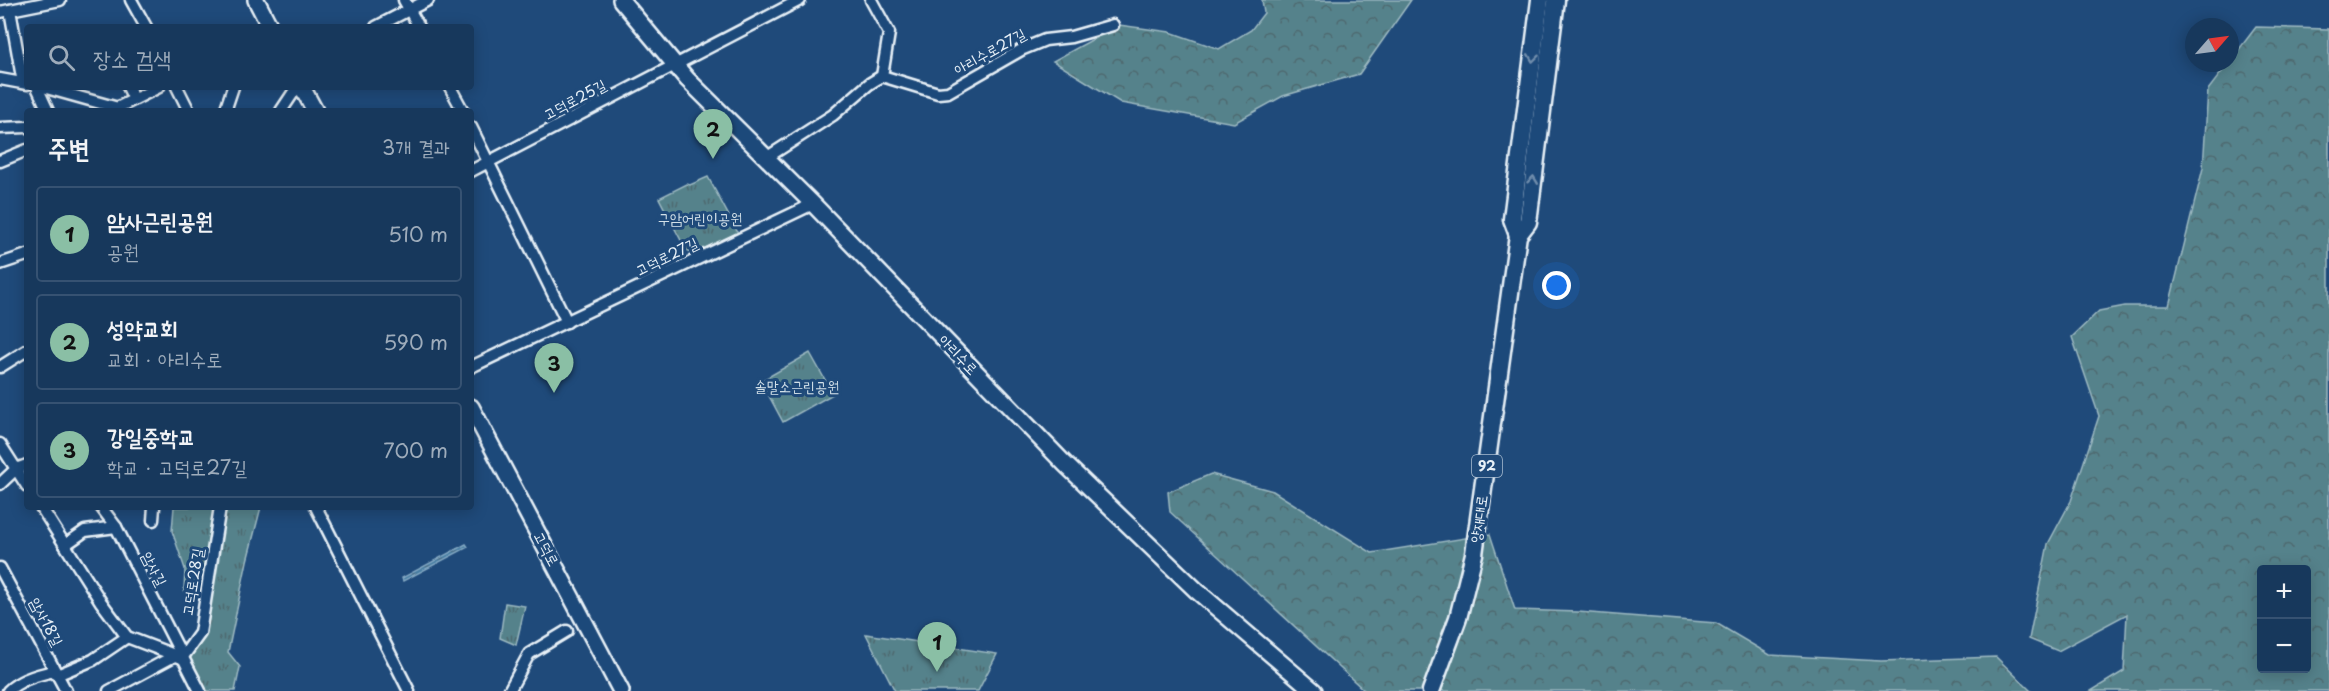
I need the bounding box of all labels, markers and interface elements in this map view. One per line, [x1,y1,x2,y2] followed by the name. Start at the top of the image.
[2185,18,2239,72] north arrow
[949,21,1029,80] street label: 아리수로27길
[24,24,474,90] search box
[45,41,78,74] icon: search
[93,41,171,74] text: 장소 검색
[1527,53,1539,63] one-way arrow
[539,73,610,125] street label: 고덕로25길
[694,110,732,159] pin: 2
[48,128,90,167] text: 주변
[382,132,450,162] text: 3개 결과
[1526,175,1539,185] one-way arrow
[107,203,213,236] text: 암사근린공원
[658,206,742,229] park label: 구암어린이공원
[65,219,74,249] text: 1
[388,219,448,249] text: 510 m
[631,231,702,281] street label: 고덕로27길
[107,236,139,266] text: 공원
[1542,271,1571,300] your location
[107,311,178,344] text: 성약교회
[62,327,77,357] text: 2
[384,327,448,357] text: 590 m
[934,329,984,379] street label: 아리수로
[107,344,222,374] text: 교회 · 아리수로
[534,344,574,393] pin: 3
[755,374,839,397] park label: 솔말소근린공원
[107,419,196,452] text: 강일중학교
[63,435,76,465] text: 3
[383,435,448,465] text: 700 m
[107,452,247,482] text: 학교 · 고덕로27길
[1472,455,1502,477] road number: 92
[1463,493,1492,544] street label: 양재대로
[529,527,566,570] street label: 고덕로
[175,546,208,617] street label: 고덕로28길
[137,547,174,590] street label: 암사길
[2257,565,2311,673] map controls
[2257,565,2311,619] button: +
[25,593,70,650] street label: 암사18길
[2257,619,2311,673] button: −
[918,622,956,672] pin: 1

